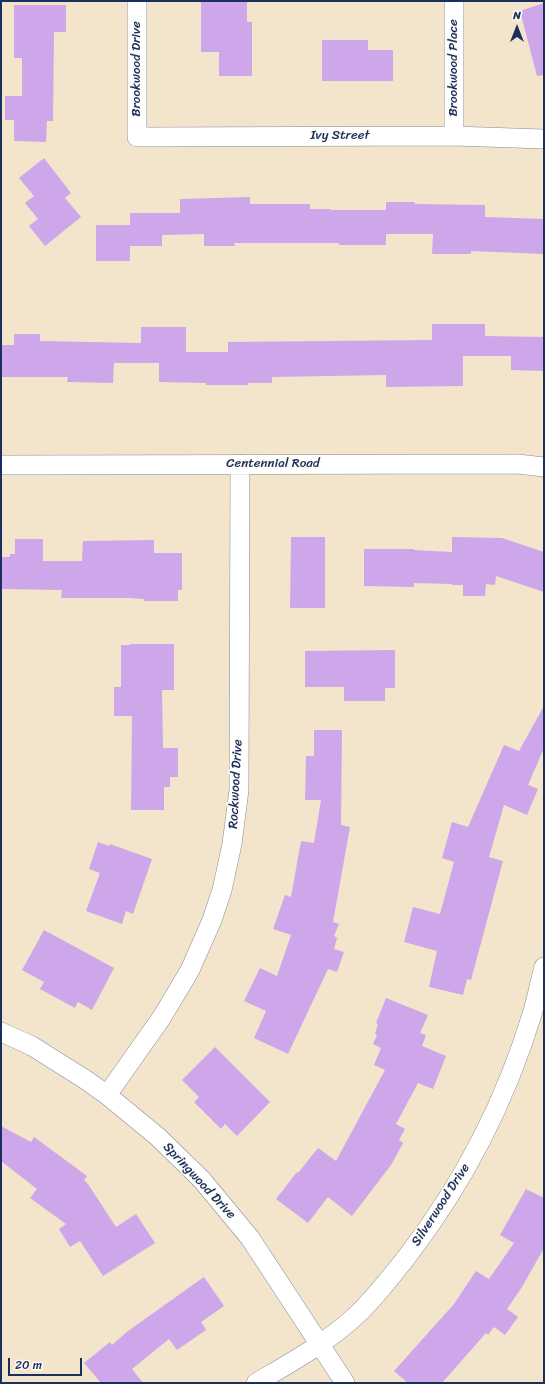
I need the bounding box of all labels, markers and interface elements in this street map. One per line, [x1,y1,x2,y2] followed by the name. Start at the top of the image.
[513,6,521,25] text: N
[497,8,537,48] north arrow
[446,19,462,117] street label: Brookwood Place
[129,21,145,117] street label: Brookwood Drive
[310,128,370,144] street label: Ivy Street
[226,456,320,472] street label: Centennial Road
[226,739,246,829] street label: Rockwood Drive
[159,1139,239,1223] street label: Springwood Drive
[409,1161,473,1249] street label: Silverwood Drive
[10,1350,84,1376] scale bar
[15,1354,42,1376] text: 20 m

